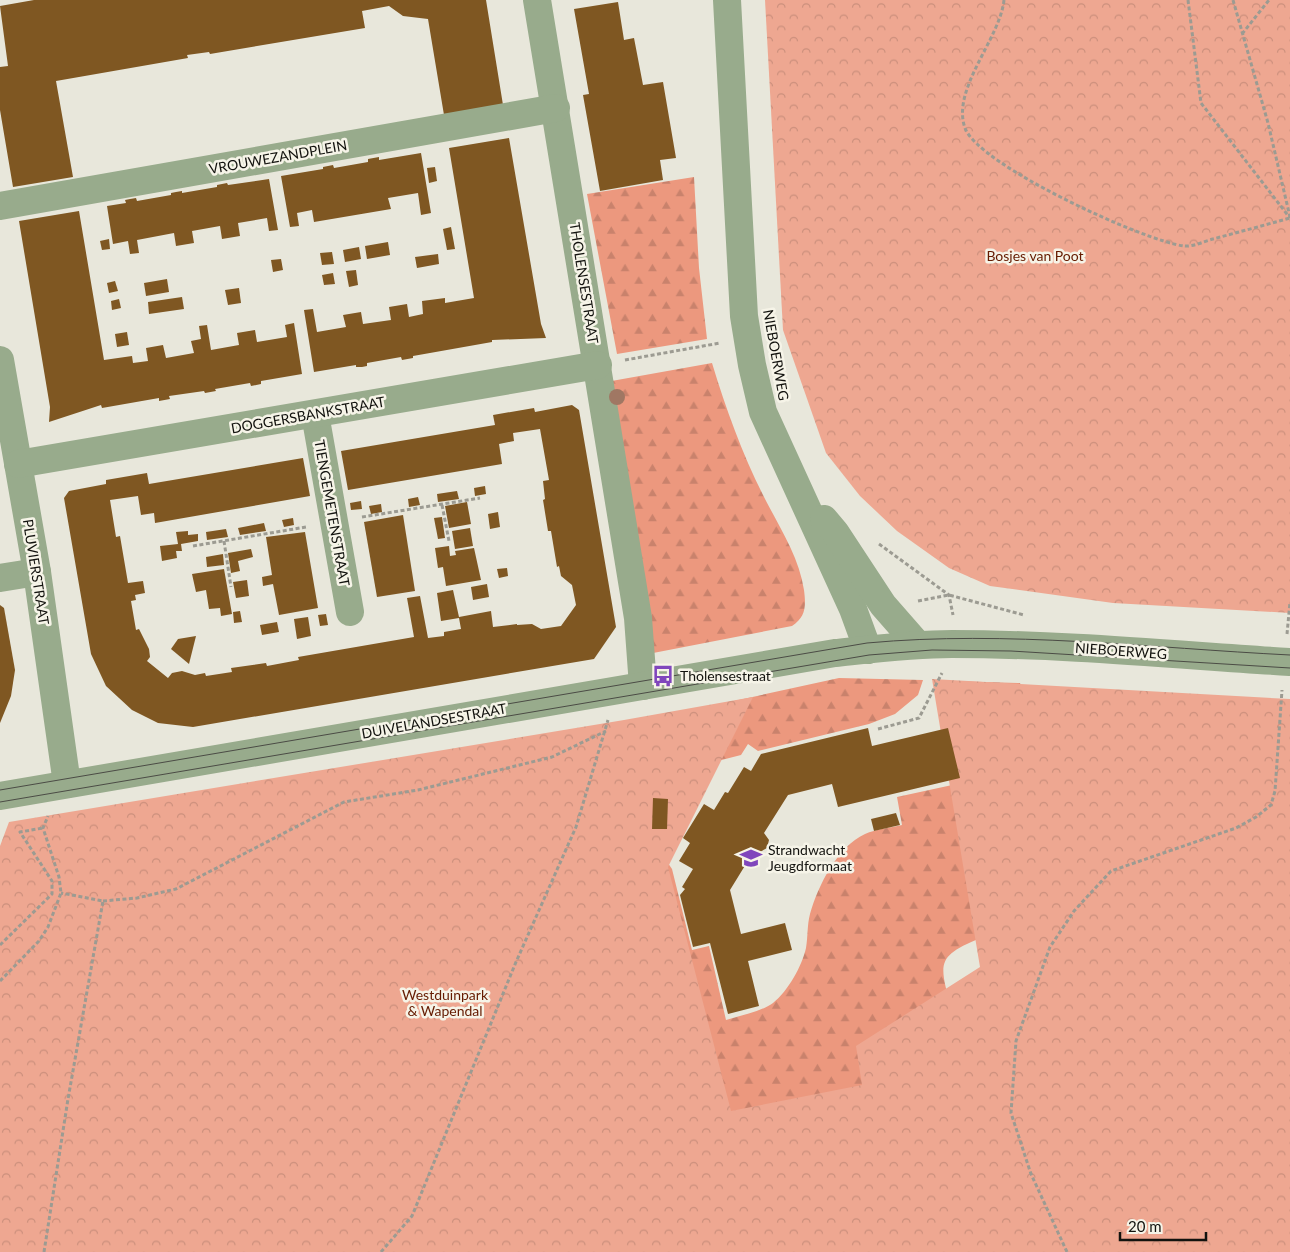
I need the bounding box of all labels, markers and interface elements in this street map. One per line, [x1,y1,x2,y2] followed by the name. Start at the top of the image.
[208,136,348,177] street label: VROUWEZANDPLEIN
[567,221,603,346] street label: THOLENSESTRAAT
[986,247,1084,264] park label: Bosjes van Poot
[760,308,793,402] street label: NIEBOERWEG
[230,392,387,436] street label: DOGGERSBANKSTRAAT
[311,438,354,588] street label: TIENGEMETENSTRAAT
[20,518,53,627] street label: PLUVIERSTRAAT
[1074,639,1168,662] street label: NIEBOERWEG
[650,663,676,689] bus stop icon: Tholensestraat
[680,667,771,684] place label: Tholensestraat
[360,699,508,742] street label: DUIVELANDSESTRAAT
[768,841,852,874] place label: Strandwacht Jeugdformaat
[738,845,764,871] school or university icon: Strandwacht Jeugdformaat
[402,986,489,1019] park label: Westduinpark & Wapendal
[1120,1210,1206,1242] scale bar
[1128,1217,1162,1235] text: 20 m

